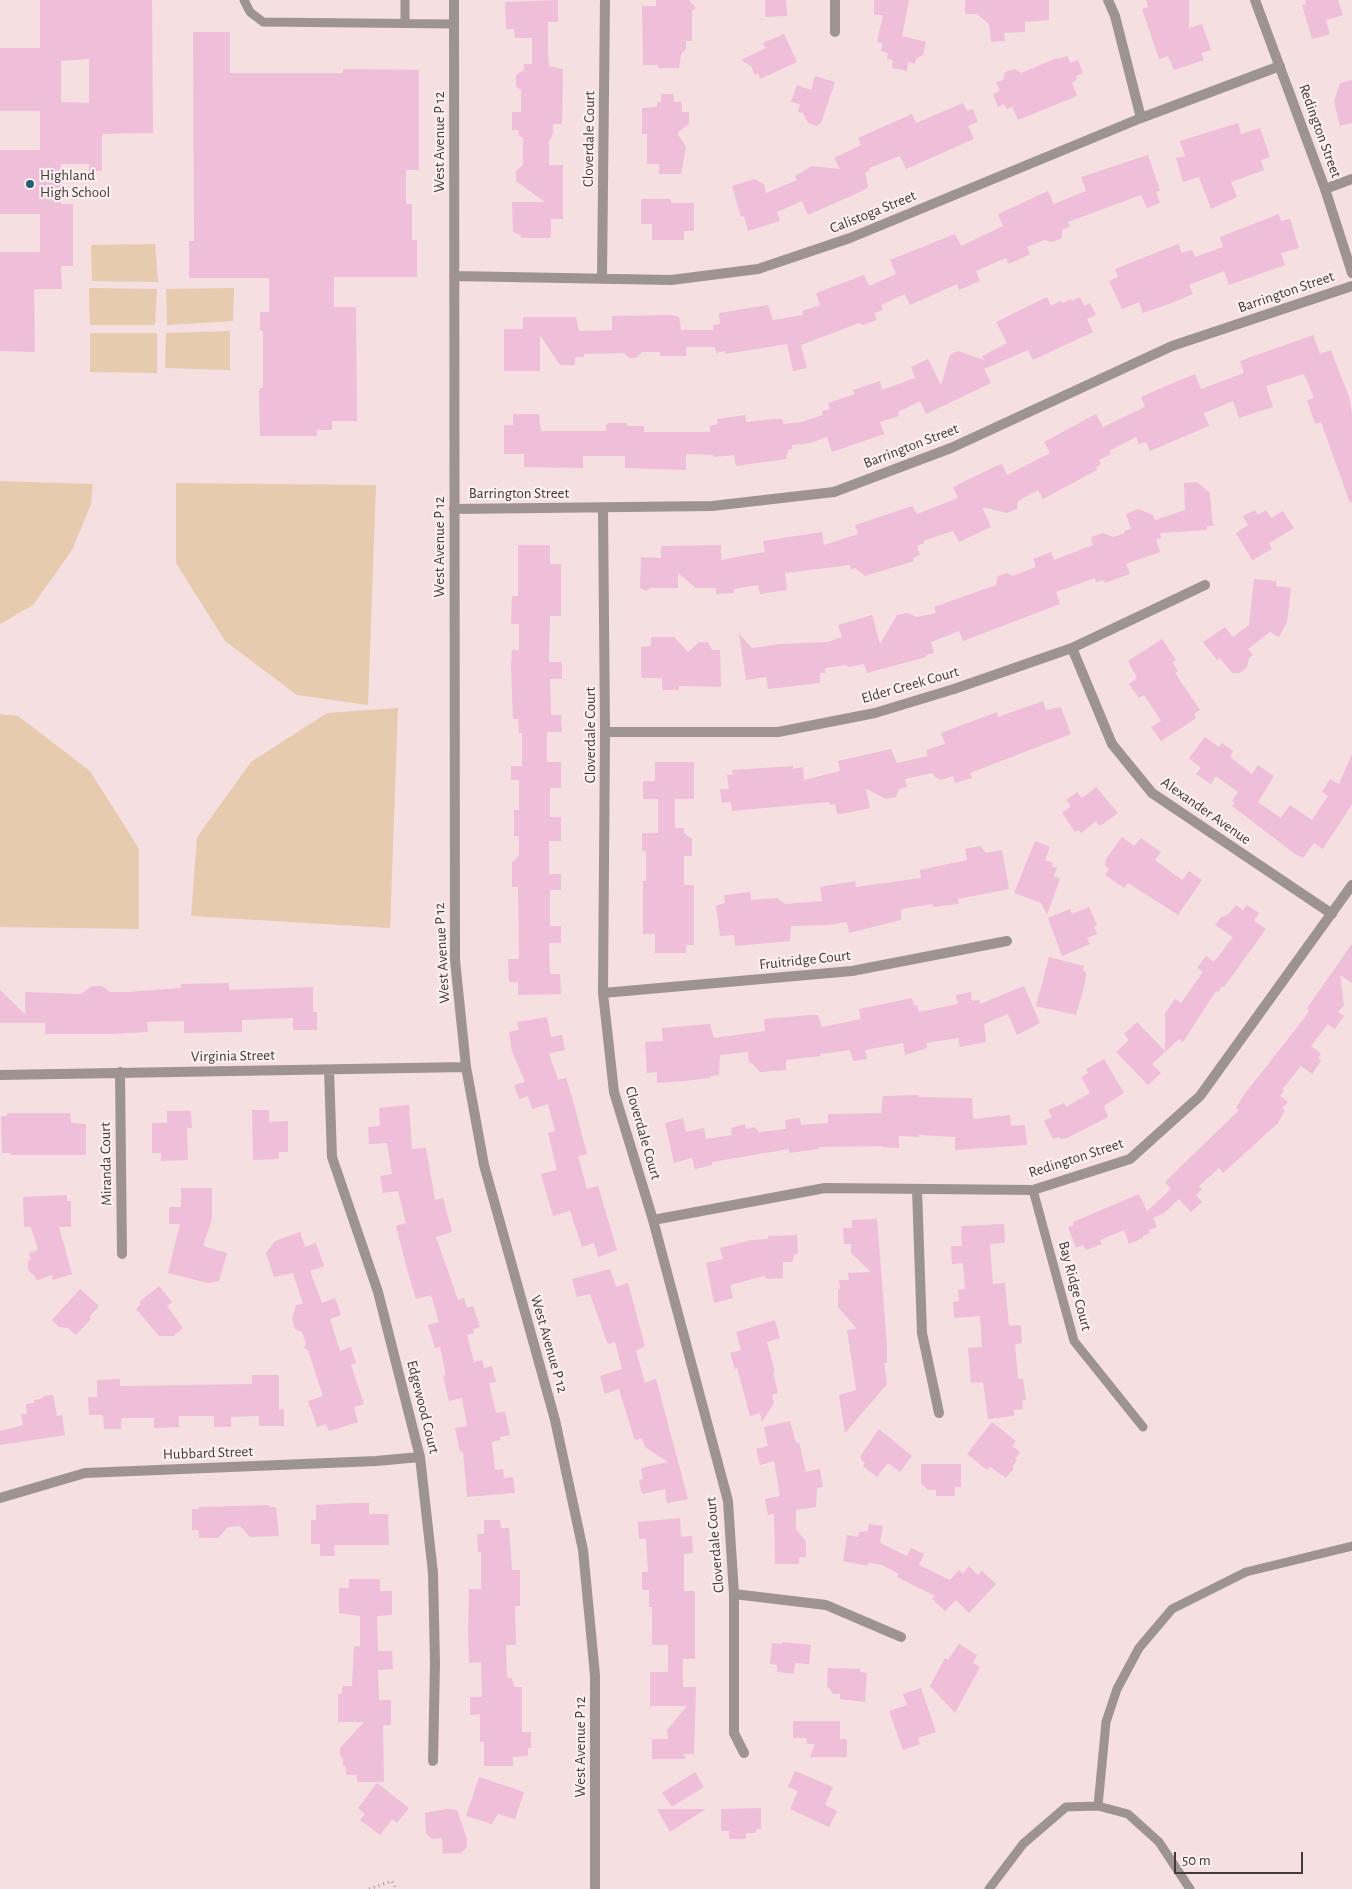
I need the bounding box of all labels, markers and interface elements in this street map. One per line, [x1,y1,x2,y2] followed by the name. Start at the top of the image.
[1295,82,1345,180] street label: Redington Street
[579,91,599,187] street label: Cloverdale Court
[430,92,448,192] street label: West Avenue P 12
[40,166,110,201] place label: Highland High School
[24,178,36,190] marker: Highland High School
[827,187,919,237] street label: Calistoga Street
[1236,267,1336,317] street label: Barrington Street
[861,420,961,472] street label: Barrington Street
[469,484,569,502] street label: Barrington Street
[430,497,448,597] street label: West Avenue P 12
[859,663,961,707] street label: Elder Creek Court
[581,687,599,783] street label: Cloverdale Court
[1158,773,1254,849] street label: Alexander Avenue
[430,902,454,1004] street label: West Avenue P 12
[758,946,852,974] street label: Fruitridge Court
[191,1046,275,1066] street label: Virginia Street
[621,1084,665,1182] street label: Cloverdale Court
[96,1122,116,1206] street label: Miranda Court
[1026,1134,1126,1182] street label: Redington Street
[1054,1239,1096,1333] street label: Bay Ridge Court
[526,1293,572,1395] street label: West Avenue P 12
[403,1358,443,1456] street label: Edgewood Court
[163,1442,253,1464] street label: Hubbard Street
[702,1496,728,1594] street label: Cloverdale Court
[571,1697,589,1797] street label: West Avenue P 12
[1177,1842,1306,1874] scale bar
[1182,1853,1211,1868] text: 50 m

